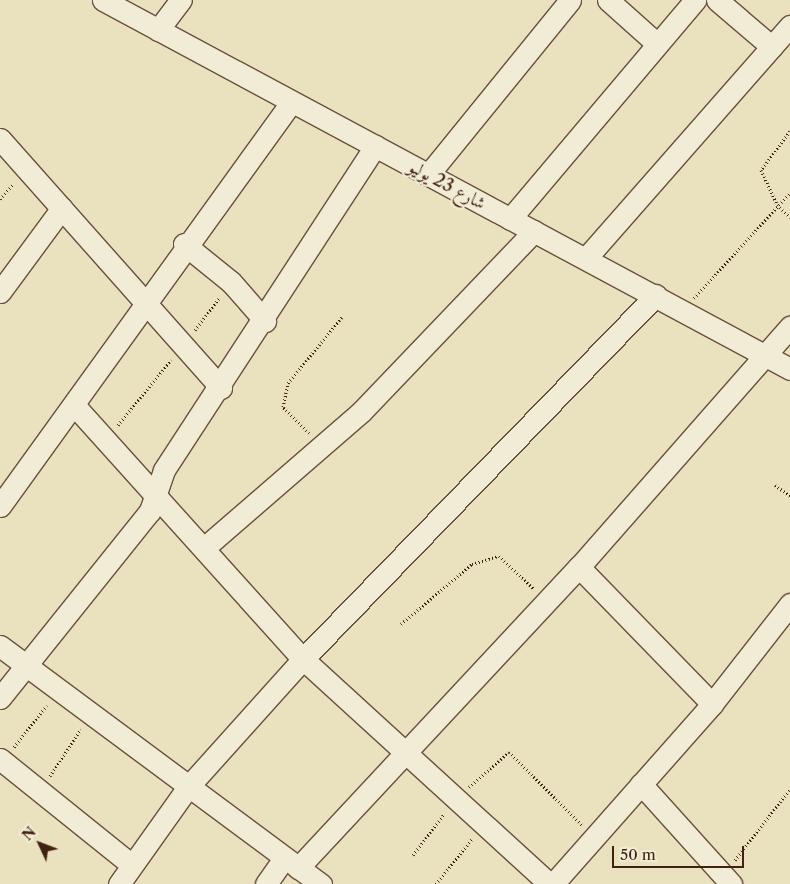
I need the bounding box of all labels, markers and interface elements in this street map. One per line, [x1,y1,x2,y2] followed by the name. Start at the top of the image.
[405,156,489,214] street label: شارع 23 يوليو
[15,819,65,869] north arrow
[18,823,40,844] text: N
[615,836,748,868] scale bar
[620,845,656,864] text: 50 m

